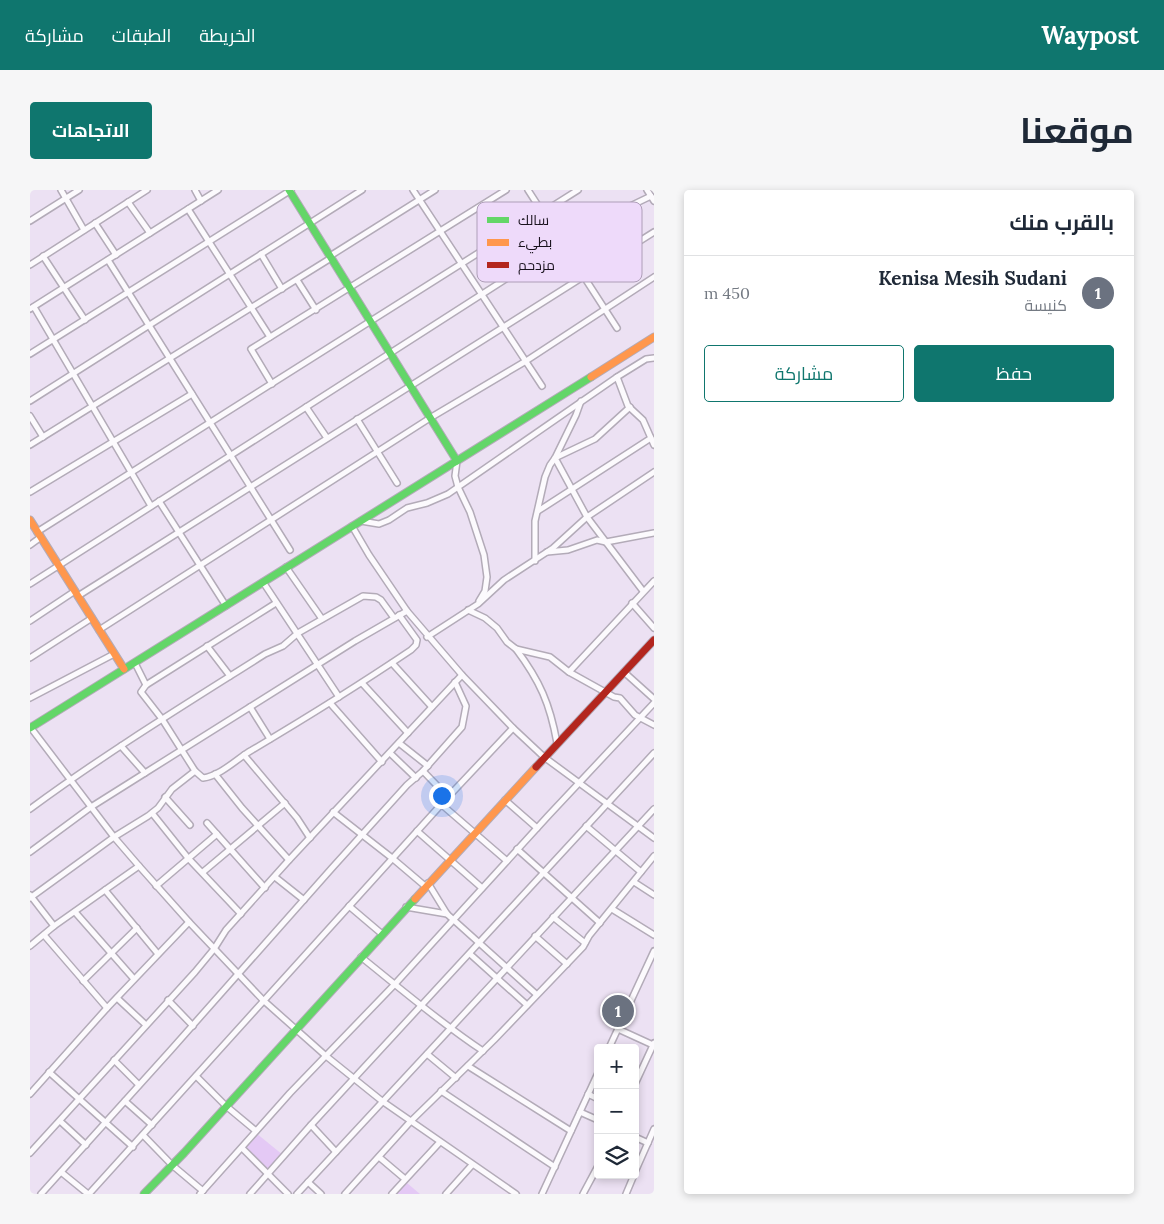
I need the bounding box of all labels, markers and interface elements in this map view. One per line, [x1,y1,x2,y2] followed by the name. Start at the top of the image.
[1041,20,1139,51] text: Waypost
[25,24,84,47] text: مشاركة
[112,24,171,47] text: الطبقات
[199,24,256,47] text: الخريطة
[30,102,152,159] button: الاتجاهات
[1020,108,1134,153] text: موقعنا
[477,202,642,282] legend
[1009,209,1114,236] text: بالقرب منك
[518,211,549,229] text: سالك
[518,233,552,254] text: بطيء
[518,256,555,275] text: مزدحم
[878,266,1067,290] text: Kenisa Mesih Sudani
[704,283,750,303] text: 450 m
[1095,283,1101,303] text: 1
[1025,295,1067,315] text: كنيسة
[704,345,904,402] button: مشاركة
[914,345,1114,402] button: حفظ
[429,783,455,809] your location
[602,992,634,1030] pin: 1
[594,1044,639,1179] map controls
[594,1044,639,1089] button: +
[594,1089,639,1134] button: −
[594,1134,639,1179] button: layers

